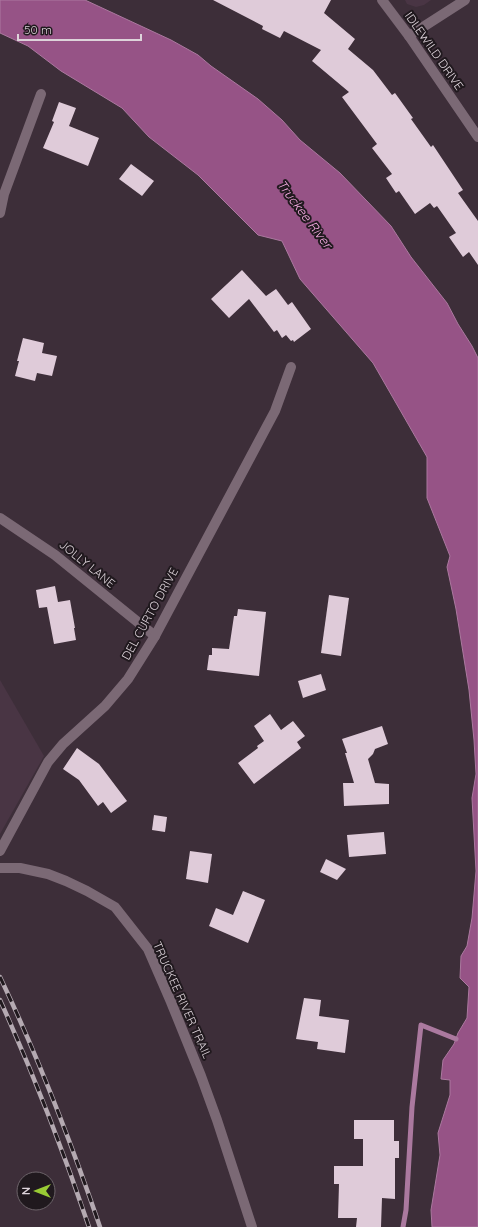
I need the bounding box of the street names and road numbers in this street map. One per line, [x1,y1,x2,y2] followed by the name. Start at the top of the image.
[402,9,467,93] street label: IDLEWILD DRIVE
[56,536,119,591] street label: JOLLY LANE
[118,565,181,663] street label: DEL CURTO DRIVE
[150,939,215,1061] street label: TRUCKEE RIVER TRAIL

